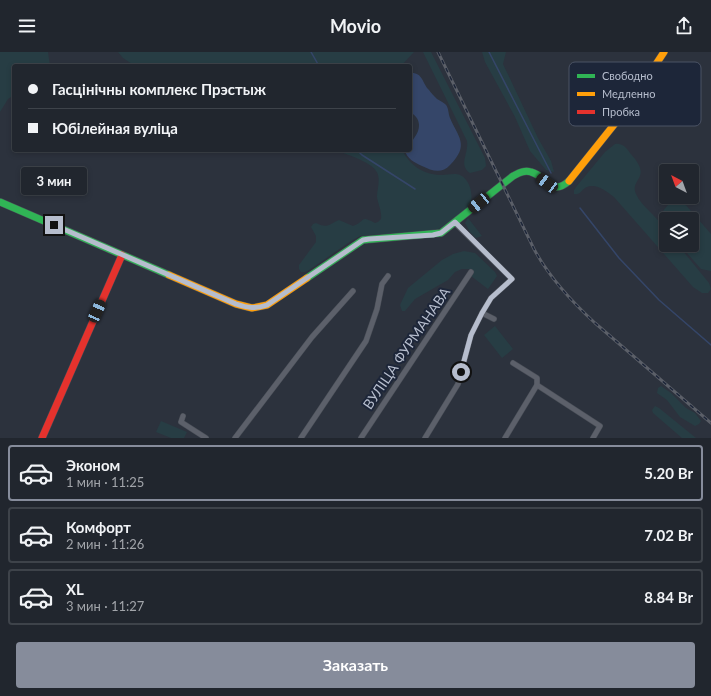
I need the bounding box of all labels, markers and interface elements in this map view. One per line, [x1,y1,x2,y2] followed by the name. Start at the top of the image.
[16,15,38,37] icon: menu
[330,15,381,37] text: Movio
[673,15,695,37] icon: share
[569,62,701,126] legend
[602,69,653,82] text: Свободно
[52,80,266,98] text: Гасцінічны комплекс Прэстыж
[602,87,655,100] text: Медленно
[602,105,640,118] text: Пробка
[52,119,178,137] text: Юбілейная вуліца
[659,164,699,204] north arrow
[659,164,699,252] map controls
[21,167,87,195] callout: 3 мин
[534,171,560,195] car
[37,173,72,189] text: 3 мин
[466,191,492,215] car
[659,212,699,252] button: layers
[45,216,63,234] route end
[359,283,453,412] street label: ВУЛІЦА ФУРМАНАВА
[87,298,107,324] car
[452,363,470,381] route start
[18,455,54,491] icon: car
[66,456,120,474] text: Эконом
[644,464,693,482] text: 5.20 Br
[66,474,144,490] text: 1 мин · 11:25
[18,517,54,553] icon: car
[66,518,131,536] text: Комфорт
[644,526,693,544] text: 7.02 Br
[66,536,144,552] text: 2 мин · 11:26
[18,579,54,615] icon: car
[66,580,84,598] text: XL
[644,588,693,606] text: 8.84 Br
[66,598,144,614] text: 3 мин · 11:27
[16,642,695,688] button: Заказать

